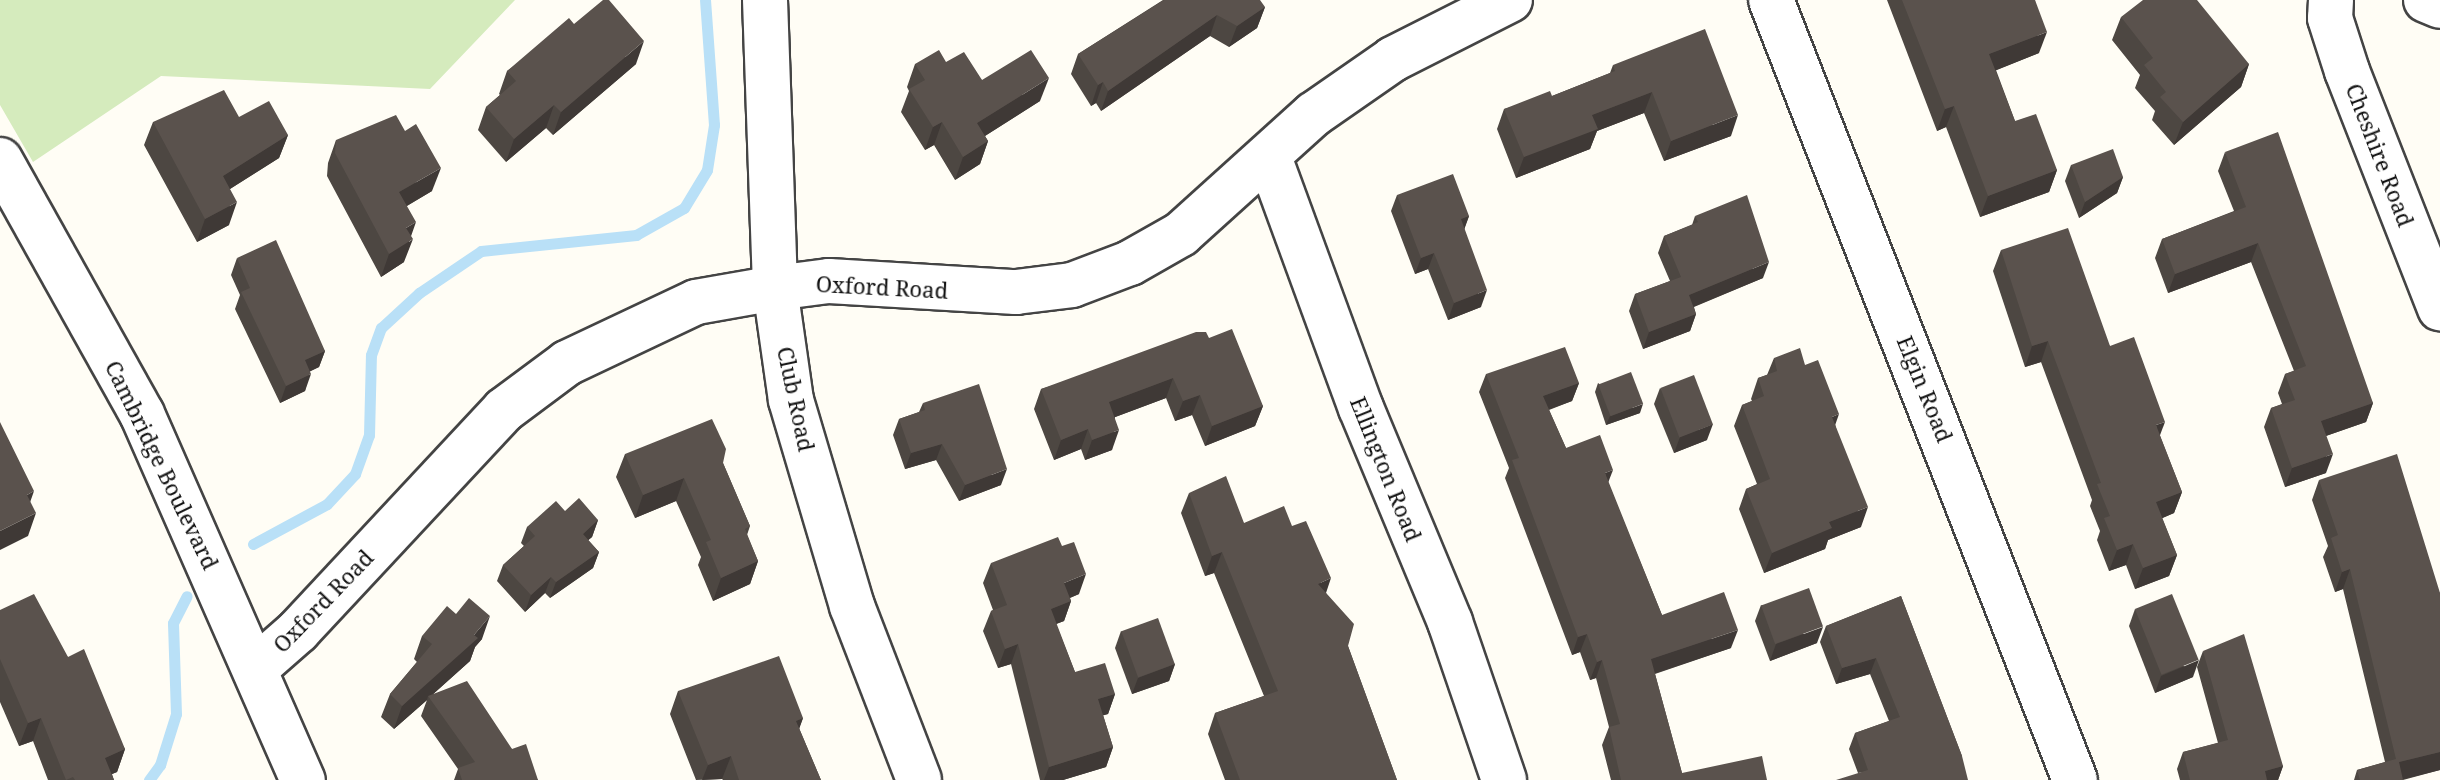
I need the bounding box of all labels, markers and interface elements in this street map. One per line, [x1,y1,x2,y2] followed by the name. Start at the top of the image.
[2341,80,2419,230] street label: Cheshire Road
[815,270,949,304] street label: Oxford Road
[1892,332,1958,446] street label: Elgin Road
[772,344,820,454] street label: Club Road
[100,356,224,574] street label: Cambridge Boulevard
[1345,393,1427,545] street label: Ellington Road
[267,544,379,658] street label: Oxford Road

